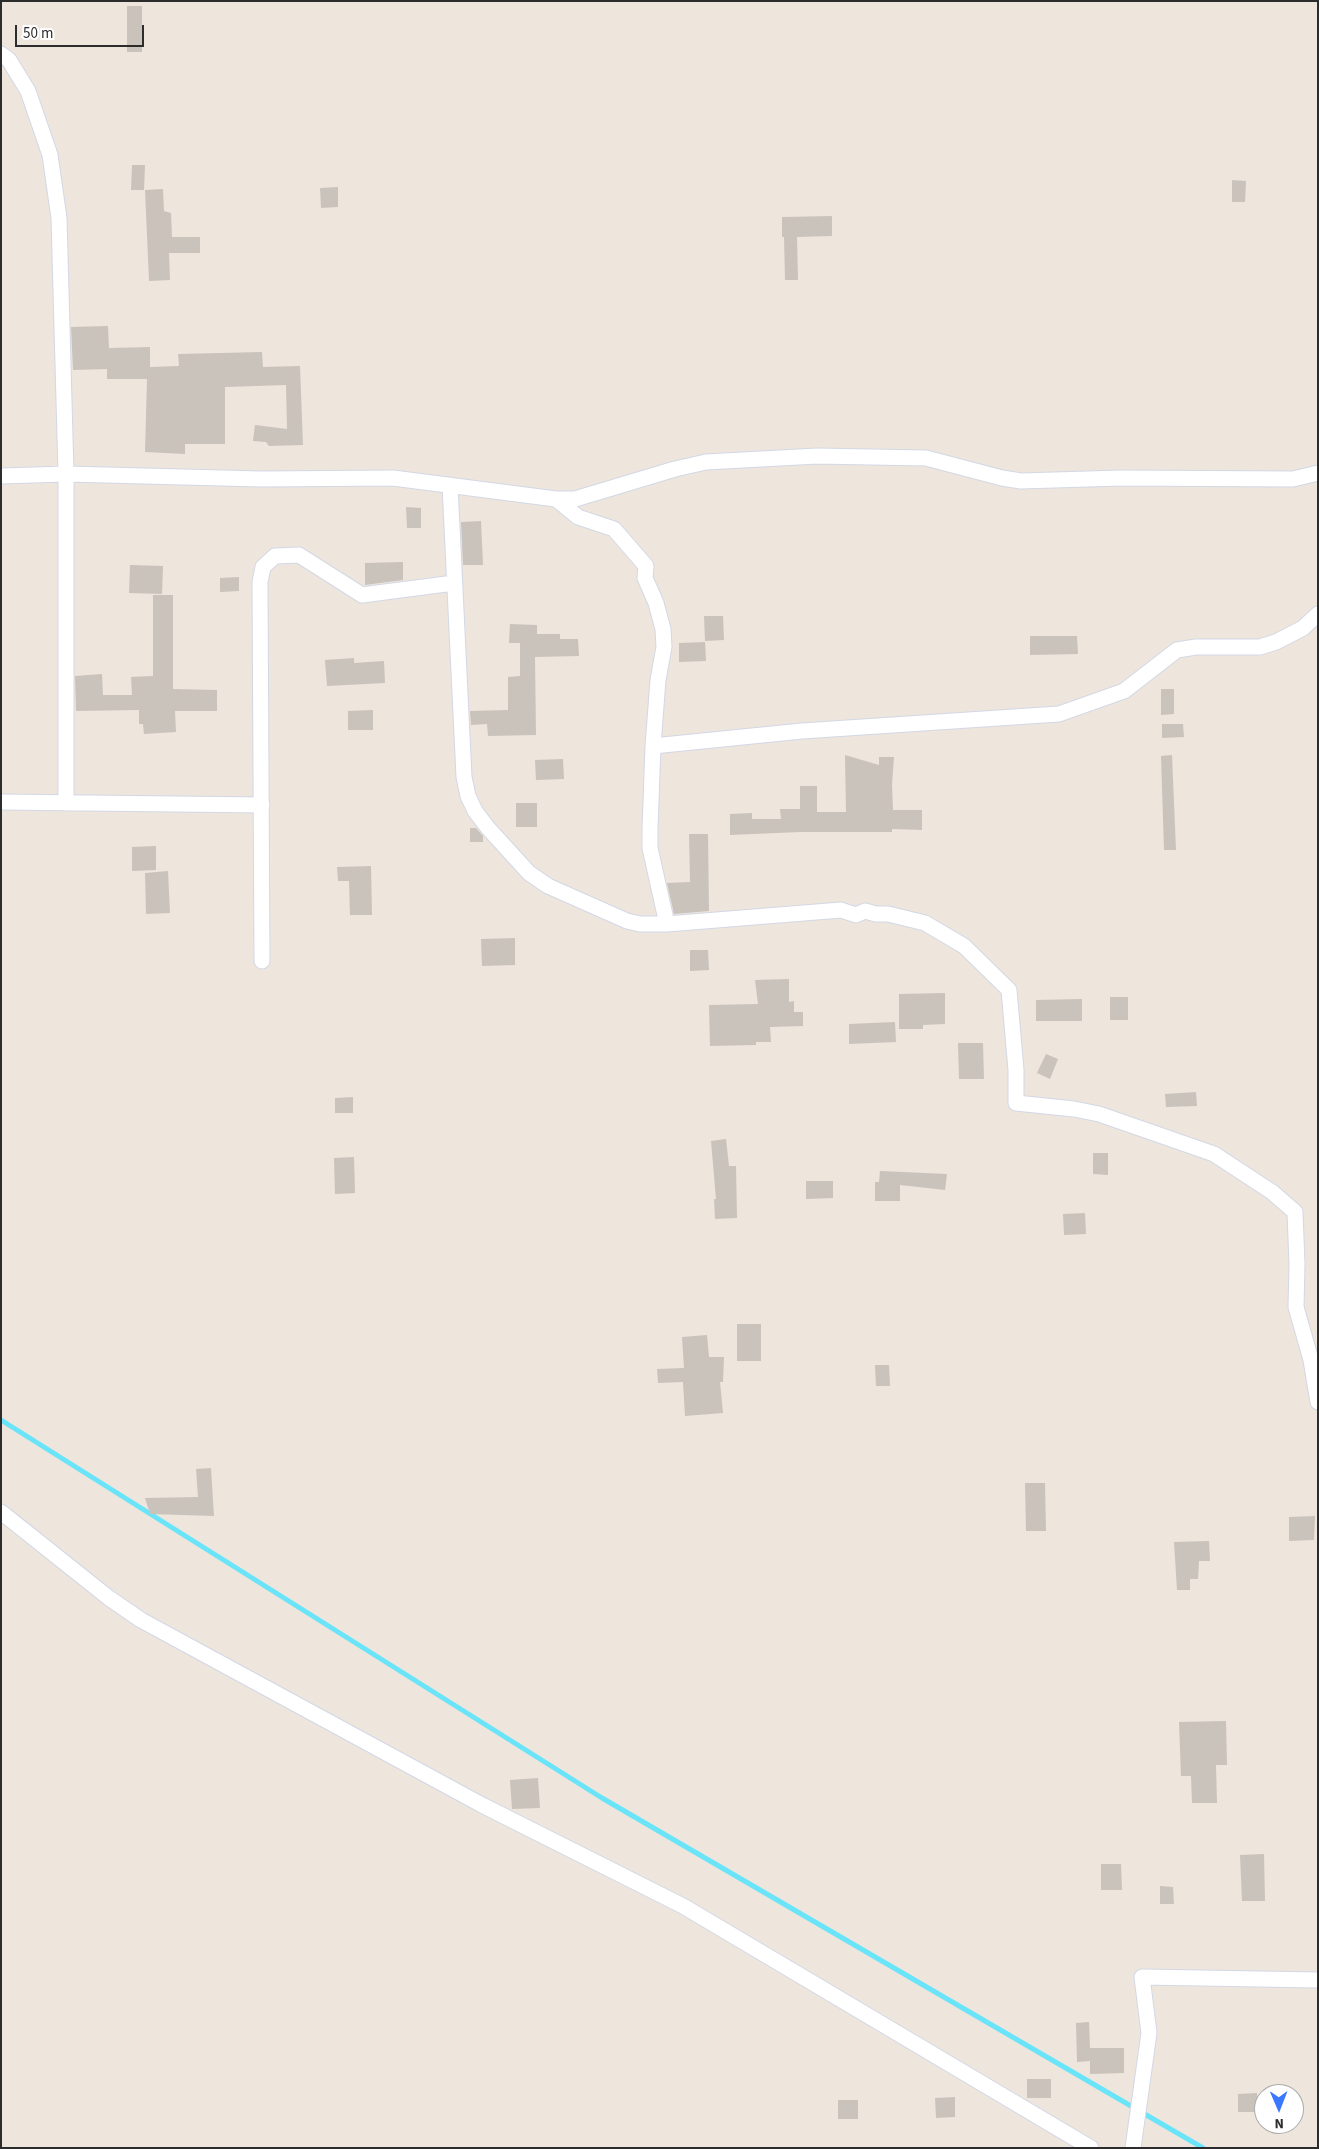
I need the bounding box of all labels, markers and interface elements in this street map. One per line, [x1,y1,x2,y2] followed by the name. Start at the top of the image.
[18,15,146,47] scale bar
[23,23,53,44] text: 50 m
[1254,2084,1304,2134] north arrow
[1274,2113,1284,2133] text: N

